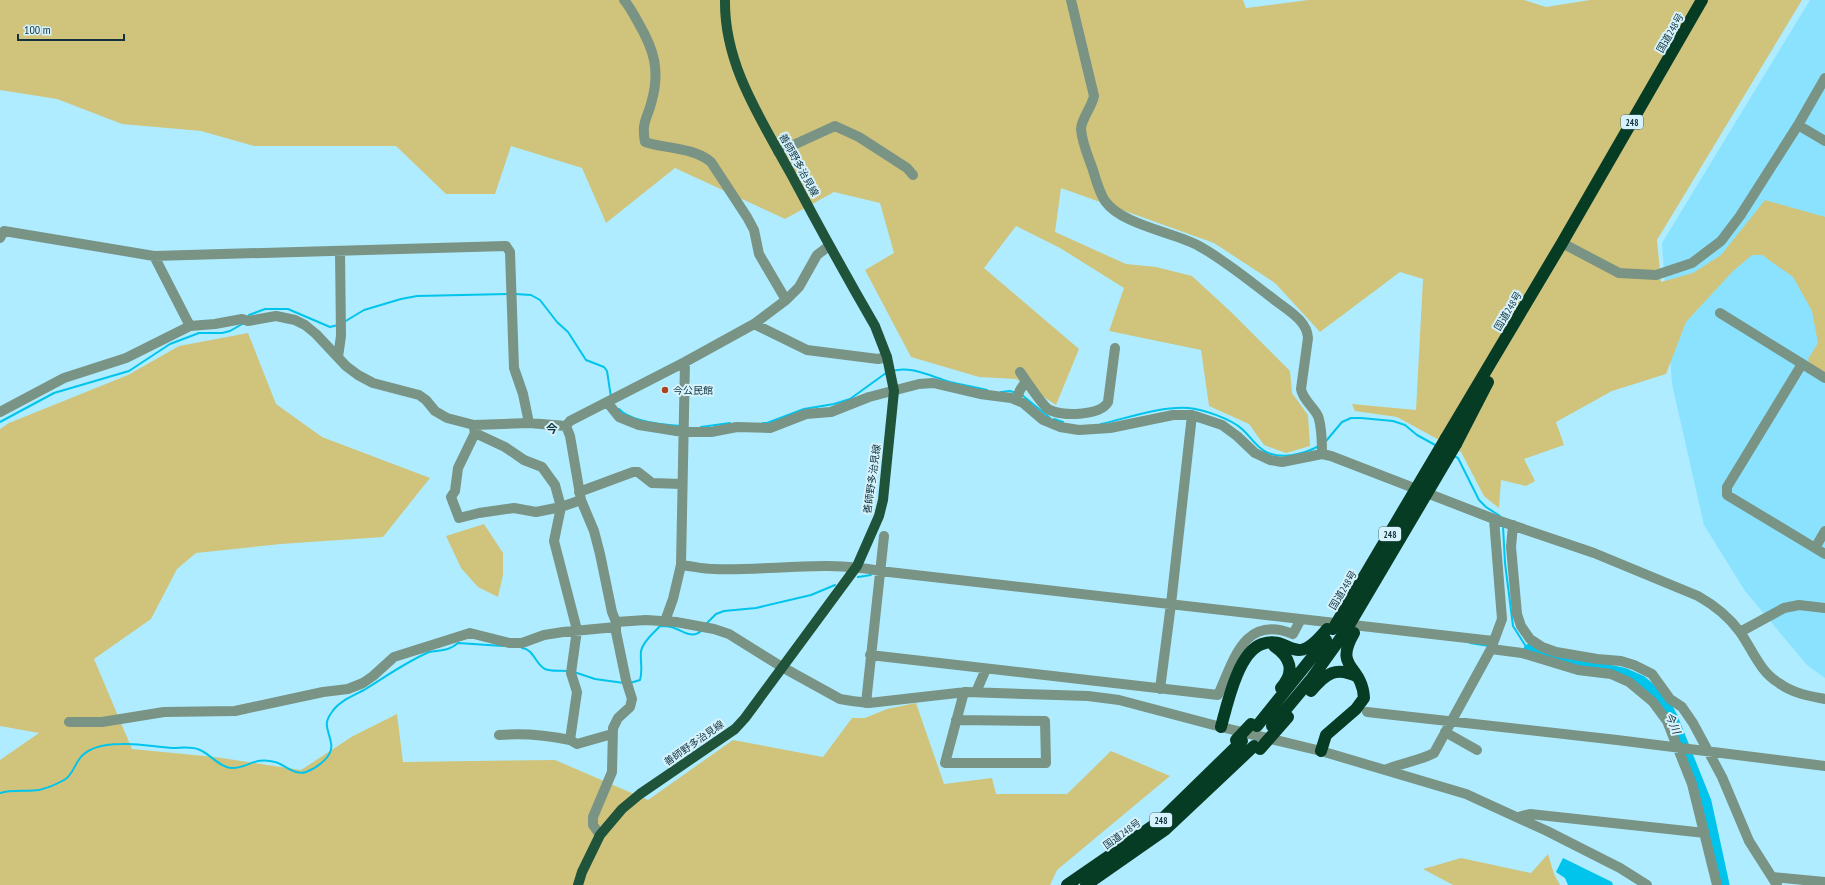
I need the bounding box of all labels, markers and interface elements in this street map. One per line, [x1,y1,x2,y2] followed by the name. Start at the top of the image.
[1653,11,1687,55] street label: 国道248号
[18,16,124,42] scale bar
[24,22,51,37] text: 100 m
[1621,115,1643,129] road number: 248
[776,131,822,199] street label: 善師野多治見線
[1491,289,1525,333] street label: 国道248号
[673,384,713,397] place label: 今公民館
[660,385,670,395] marker: 今公民館
[546,421,558,436] district label: 今
[861,443,883,515] street label: 善師野多治見線
[1379,527,1401,541] road number: 248
[1326,568,1360,612] street label: 国道248号
[1662,710,1684,737] water label: 今川
[662,718,726,768] street label: 善師野多治見線
[1150,813,1172,827] road number: 248
[1101,816,1143,852] street label: 国道248号

